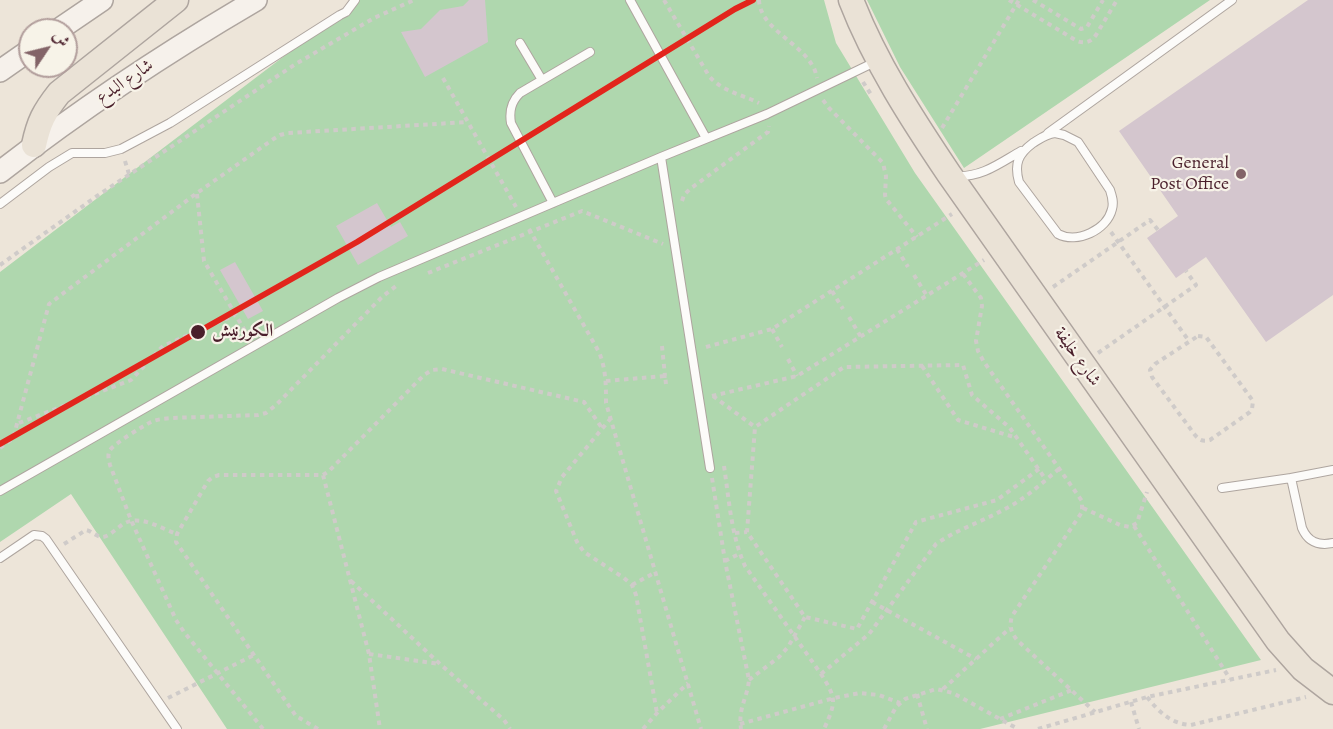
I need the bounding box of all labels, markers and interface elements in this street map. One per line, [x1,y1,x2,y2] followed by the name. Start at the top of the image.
[18,18,78,78] north arrow
[48,26,75,52] text: ش
[92,55,158,109] street label: شارع البدع
[1150,153,1229,195] place label: General Post Office
[1234,167,1248,181] marker: General Post Office
[212,321,273,343] place label: الكورنيش
[189,323,207,341] marker: الكورنيش
[1049,323,1105,391] street label: شارع خليفة

